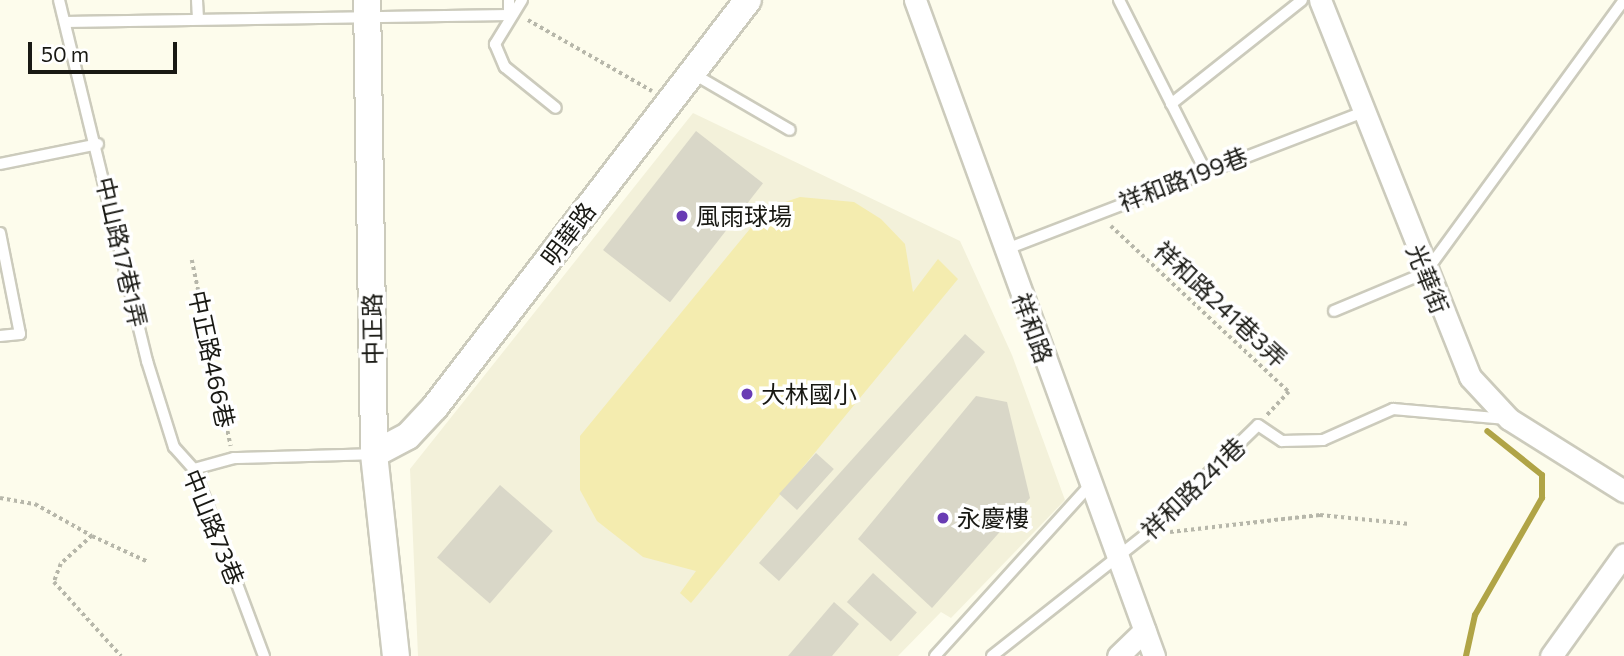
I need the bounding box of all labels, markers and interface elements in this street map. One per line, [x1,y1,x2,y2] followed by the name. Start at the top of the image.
[32,28,180,72] scale bar
[41,41,89,66] text: 50 m
[1115,141,1251,217] street label: 祥和路199巷
[91,174,153,330] street label: 中山路17巷1弄
[535,197,601,271] street label: 明華路
[696,202,792,230] place label: 風雨球場
[674,208,690,224] marker: 風雨球場
[1149,235,1293,373] street label: 祥和路241巷3弄
[1401,240,1455,318] street label: 光華街
[183,288,241,430] street label: 中正路466巷
[1007,289,1059,367] street label: 祥和路
[357,293,387,365] street label: 中正路
[761,380,857,408] place label: 大林國小
[739,386,755,402] marker: 大林國小
[1135,432,1251,544] street label: 祥和路241巷
[178,465,250,589] street label: 中山路73巷
[957,504,1029,532] place label: 永慶樓
[935,510,951,526] marker: 永慶樓

